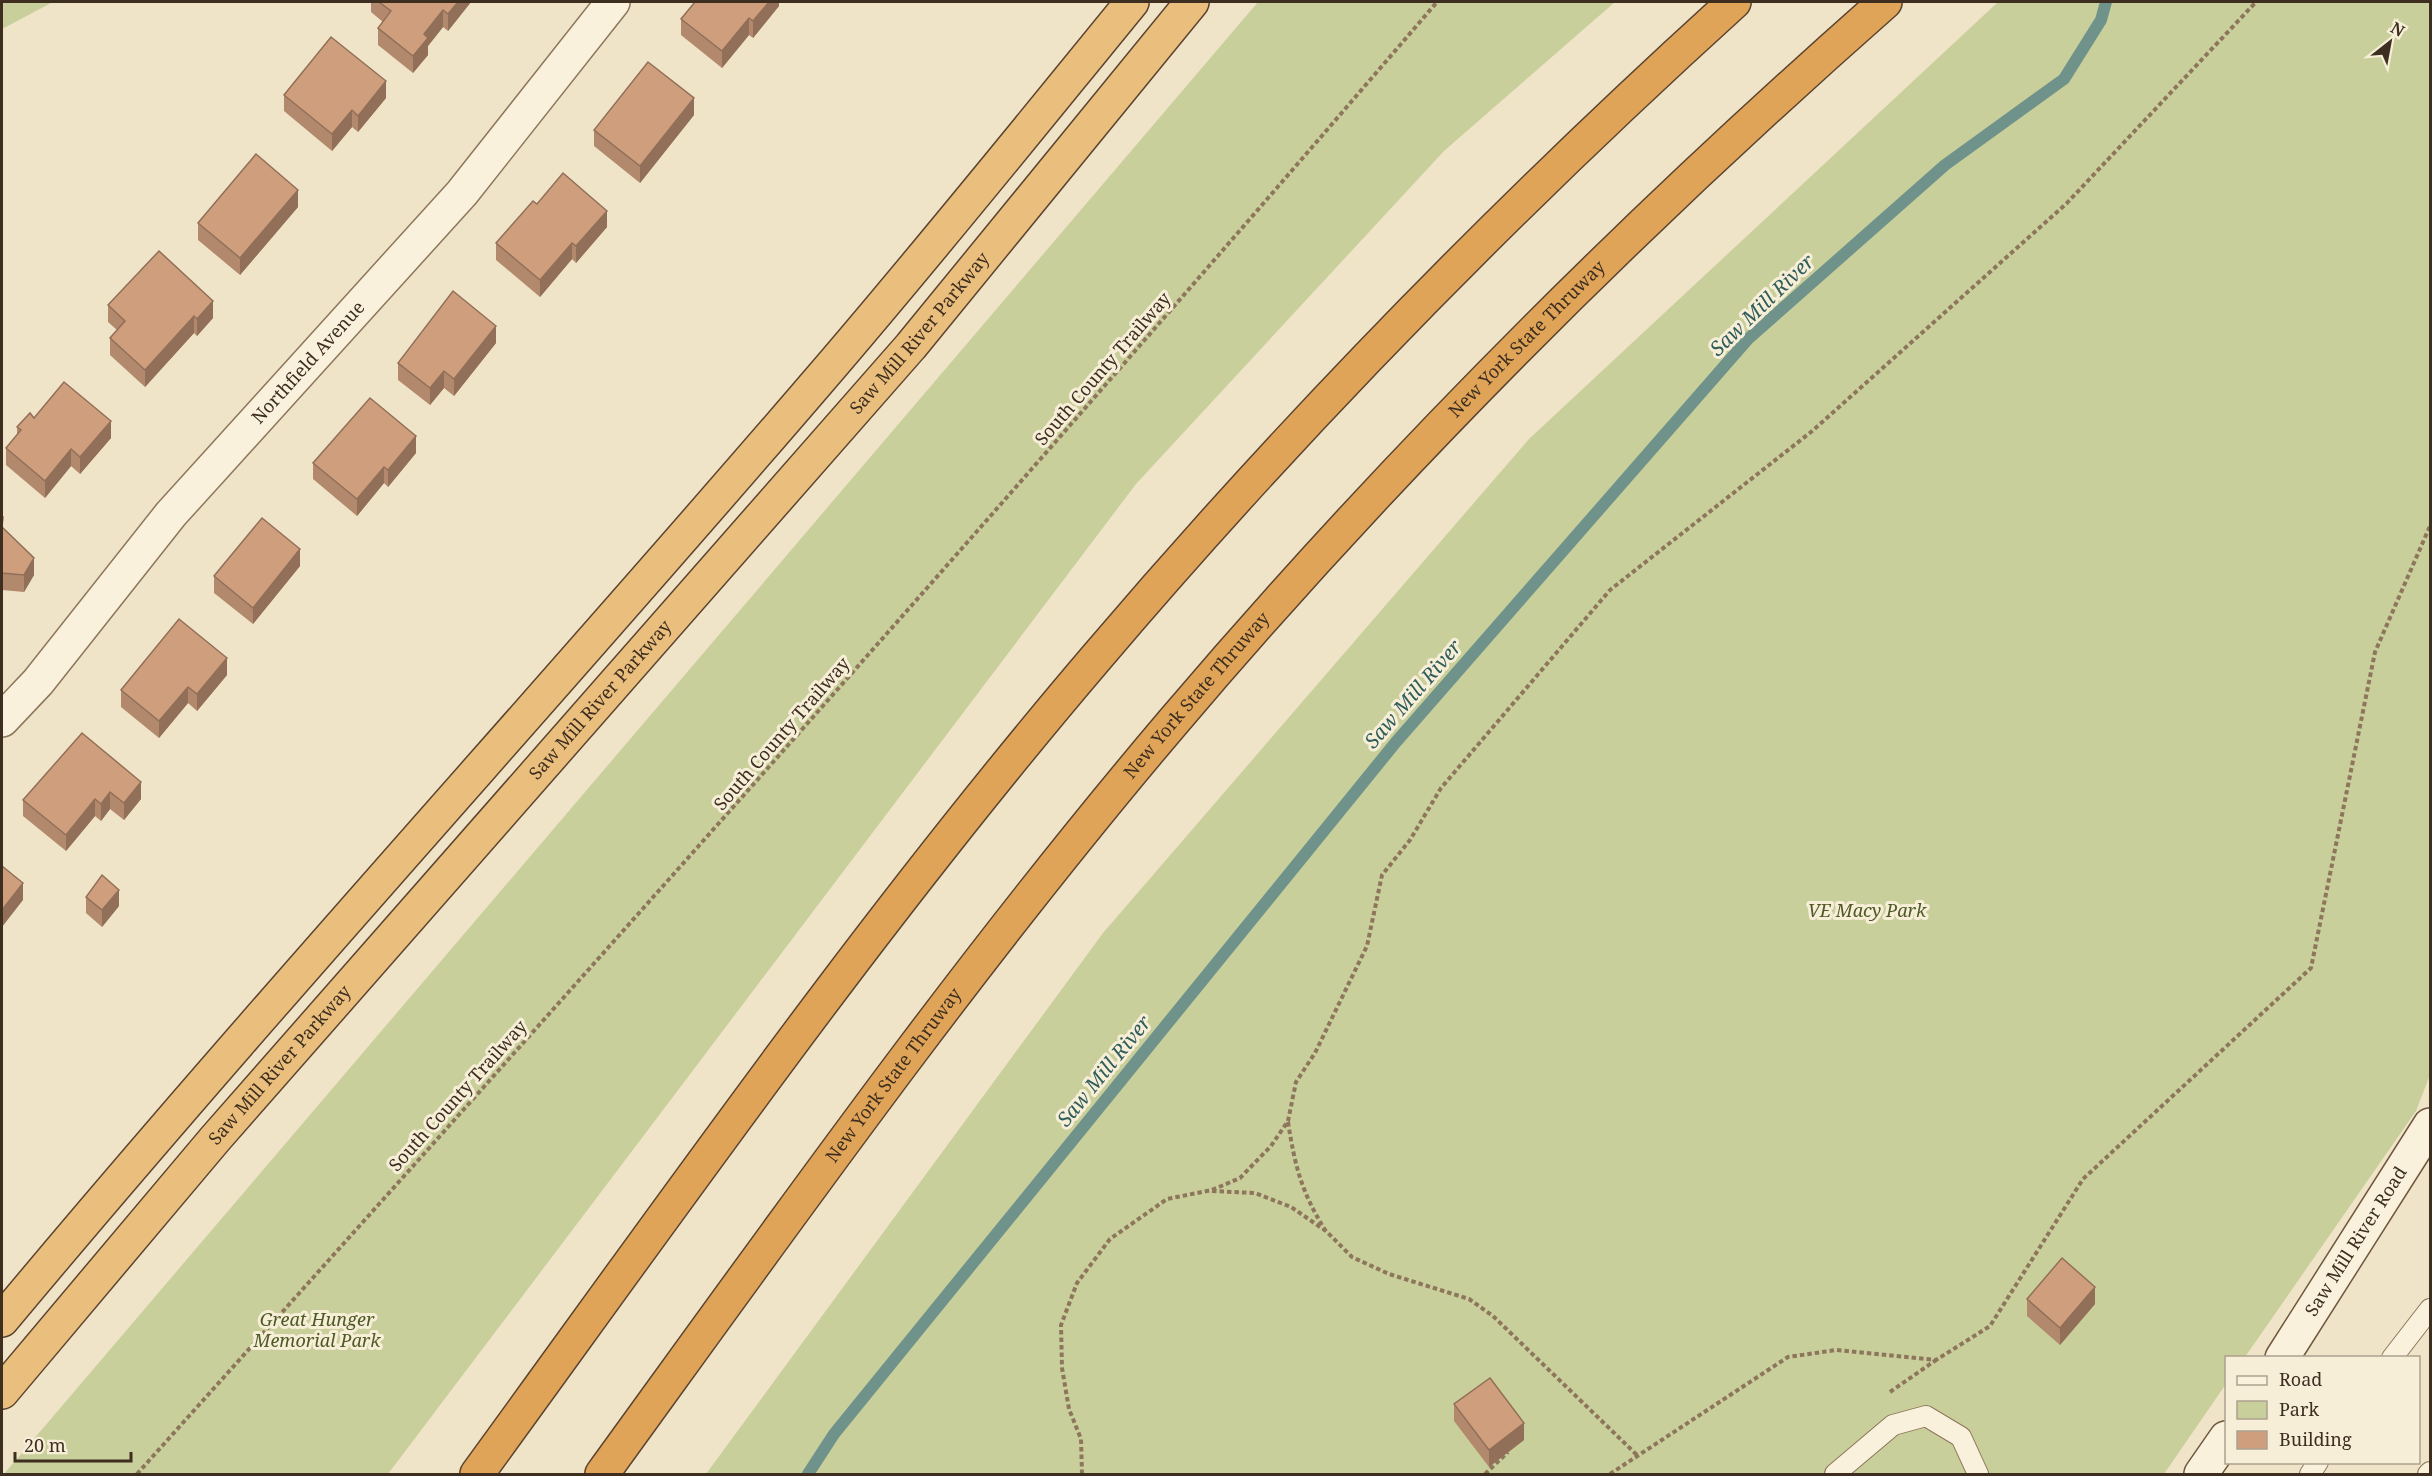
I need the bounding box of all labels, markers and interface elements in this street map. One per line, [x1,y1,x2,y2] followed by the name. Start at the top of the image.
[2360,12,2420,72] north arrow
[2387,16,2409,42] text: N
[844,246,994,419] street label: Saw Mill River Parkway
[1704,247,1820,361] water label: Saw Mill River
[1443,254,1610,422] street label: New York State Thruway
[1029,286,1176,450] street label: South County Trailway
[246,295,369,428] street label: Northfield Avenue
[1118,606,1275,783] street label: New York State Thruway
[523,614,677,784] street label: Saw Mill River Parkway
[1358,633,1468,754] water label: Saw Mill River
[708,651,855,815] street label: South County Trailway
[1808,898,1927,922] park label: VE Macy Park
[202,979,356,1149] street label: Saw Mill River Parkway
[820,982,967,1167] street label: New York State Thruway
[1050,1009,1157,1132] water label: Saw Mill River
[383,1014,532,1176] street label: South County Trailway
[2299,1162,2412,1320] street label: Saw Mill River Road
[253,1307,381,1352] park label: Great Hunger Memorial Park
[2225,1356,2420,1464] legend
[2279,1367,2322,1391] text: Road
[2279,1397,2319,1421] text: Park
[15,1425,130,1463] scale bar
[2279,1427,2352,1451] text: Building
[24,1433,66,1457] text: 20 m

